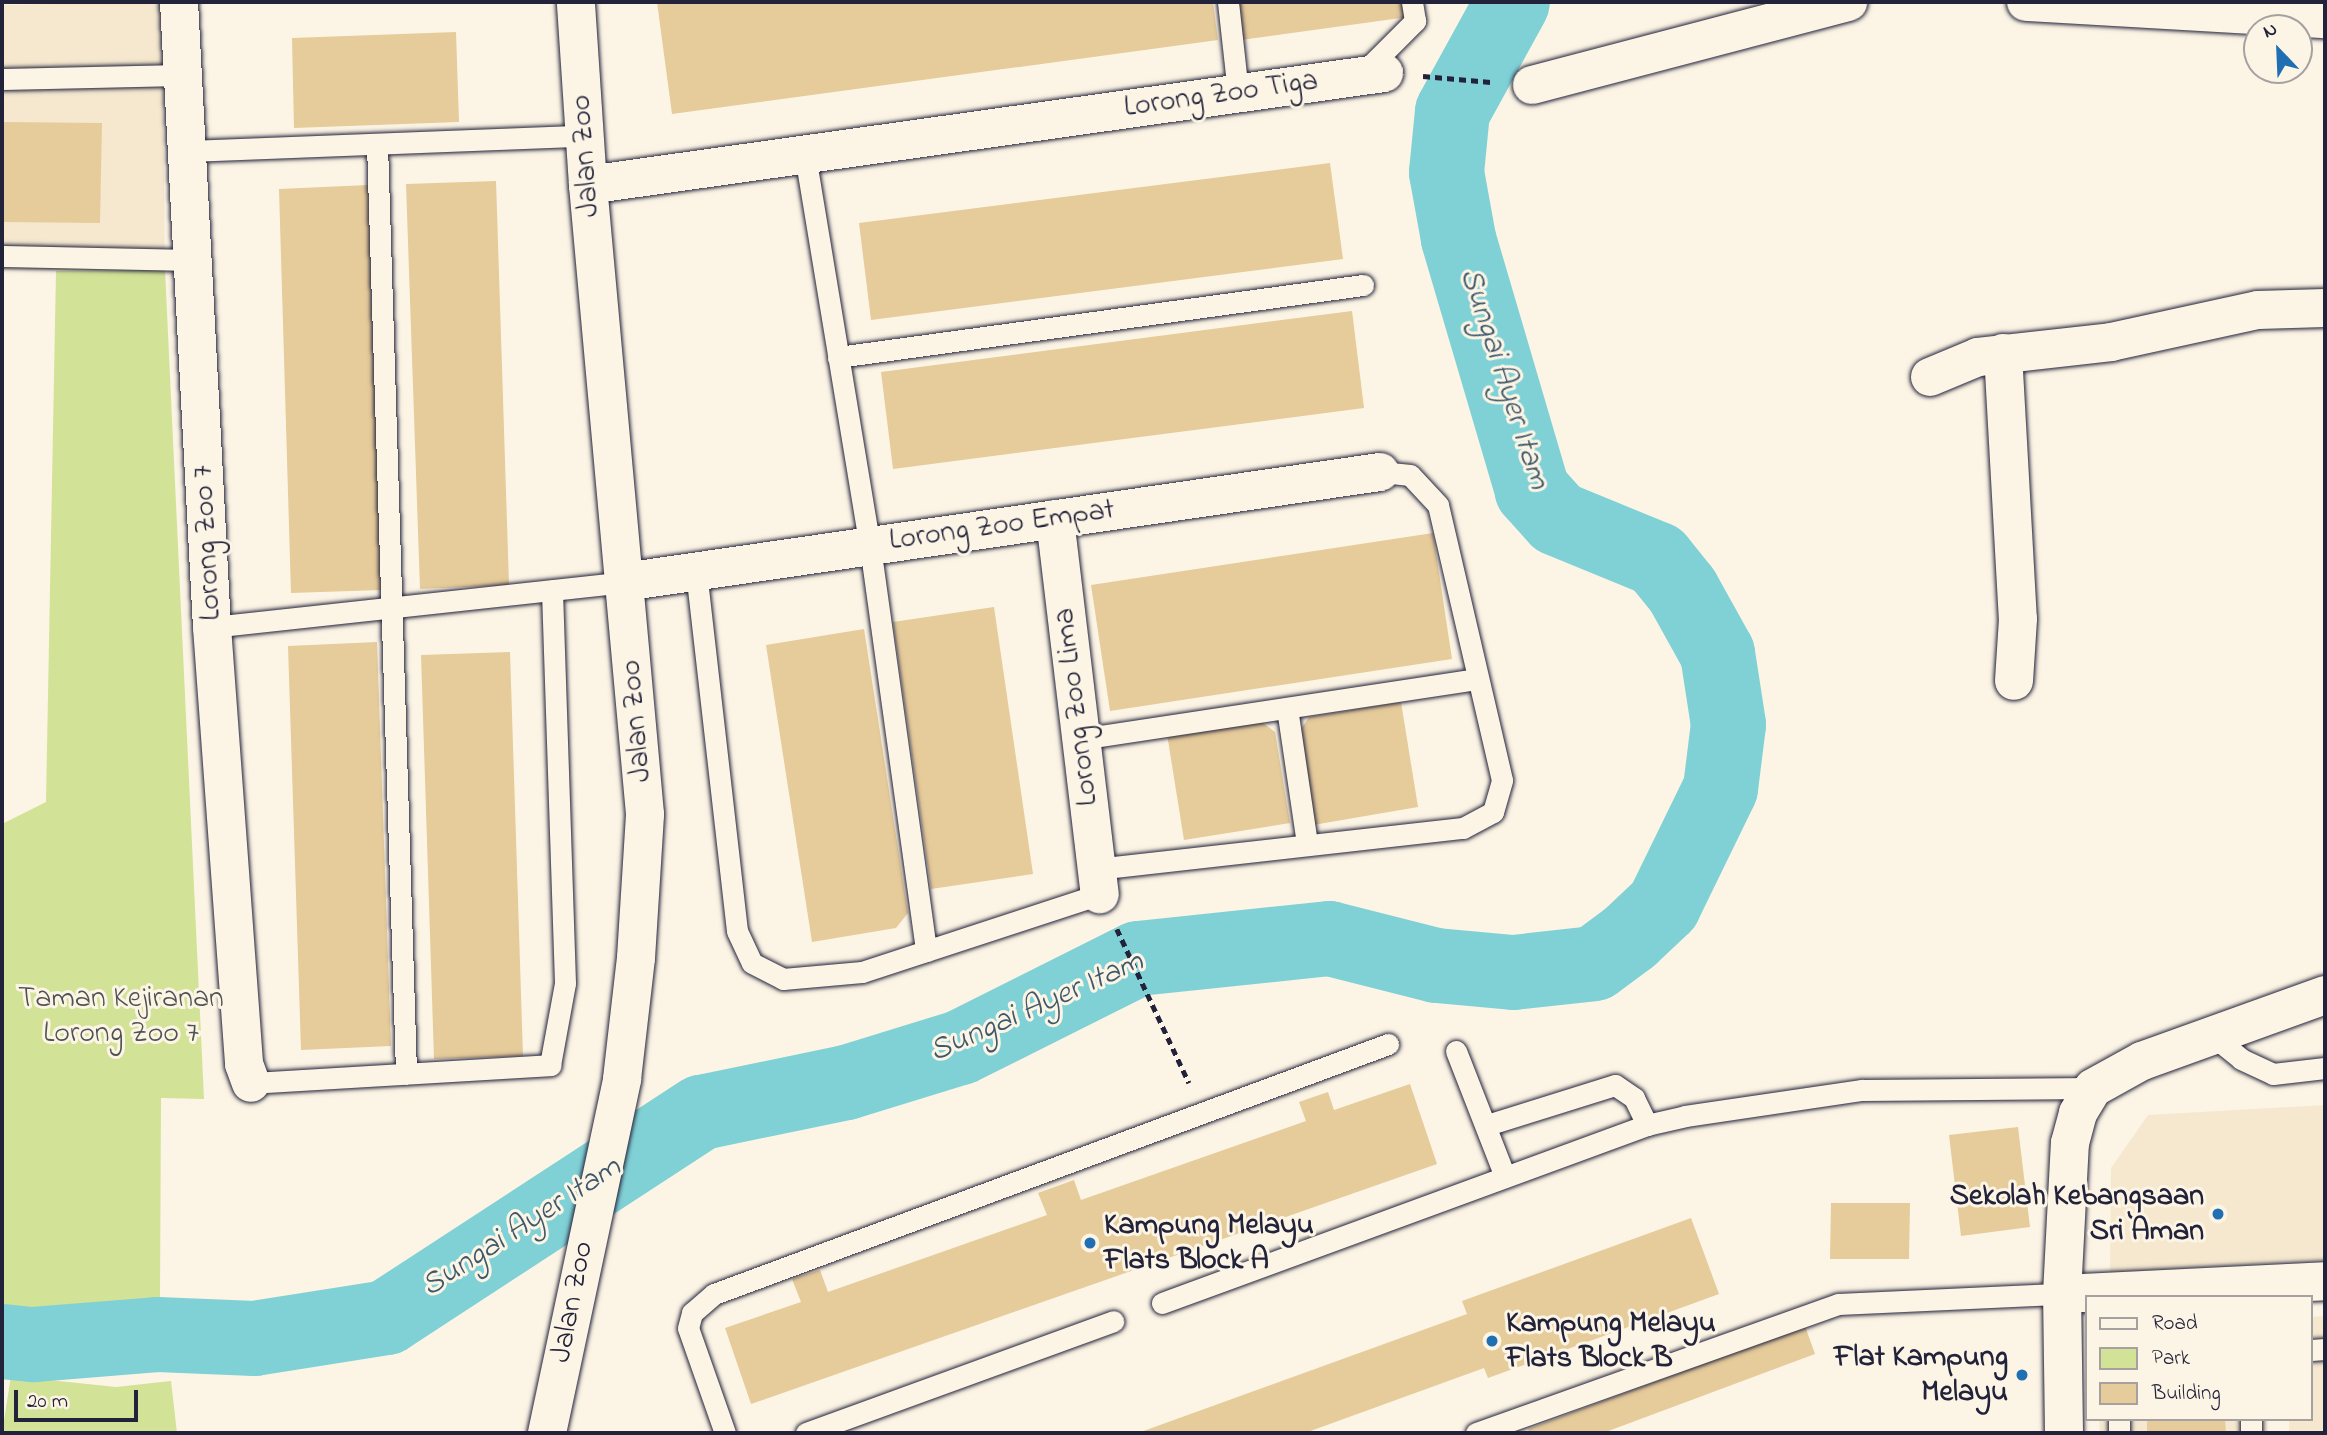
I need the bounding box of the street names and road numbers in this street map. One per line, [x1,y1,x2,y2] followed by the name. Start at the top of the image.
[1122,64,1320,126] street label: Lorong Zoo Tiga
[564,94,608,218] street label: Jalan Zoo
[186,464,230,622] street label: Lorong Zoo 7
[887,492,1117,560] street label: Lorong Zoo Empat
[1047,606,1107,808] street label: Lorong Zoo Lima
[614,658,660,784] street label: Jalan Zoo
[544,1238,602,1366] street label: Jalan Zoo

